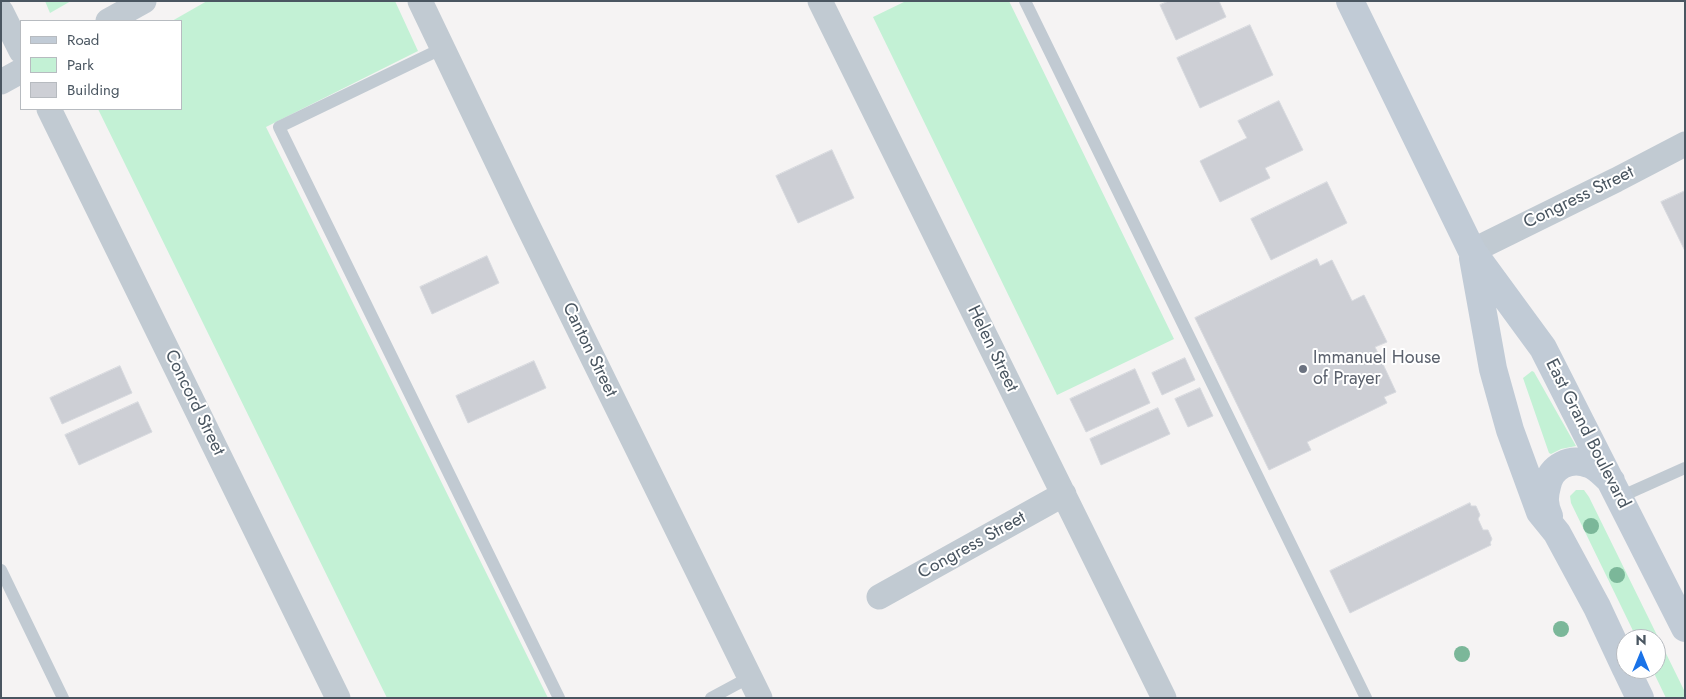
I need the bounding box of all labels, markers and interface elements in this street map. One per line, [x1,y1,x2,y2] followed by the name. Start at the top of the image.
[20,20,182,110] legend
[67,29,99,51] text: Road
[67,54,94,76] text: Park
[67,79,119,101] text: Building
[1520,162,1638,234] street label: Congress Street
[557,299,621,401] street label: Canton Street
[962,302,1022,396] street label: Helen Street
[159,347,229,459] street label: Concord Street
[1313,348,1441,390] place label: Immanuel House of Prayer
[1540,356,1634,512] street label: East Grand Boulevard
[1297,363,1309,375] marker: Immanuel House of Prayer
[914,507,1030,585] street label: Congress Street
[1616,629,1666,679] north arrow
[1635,630,1647,650] text: N

